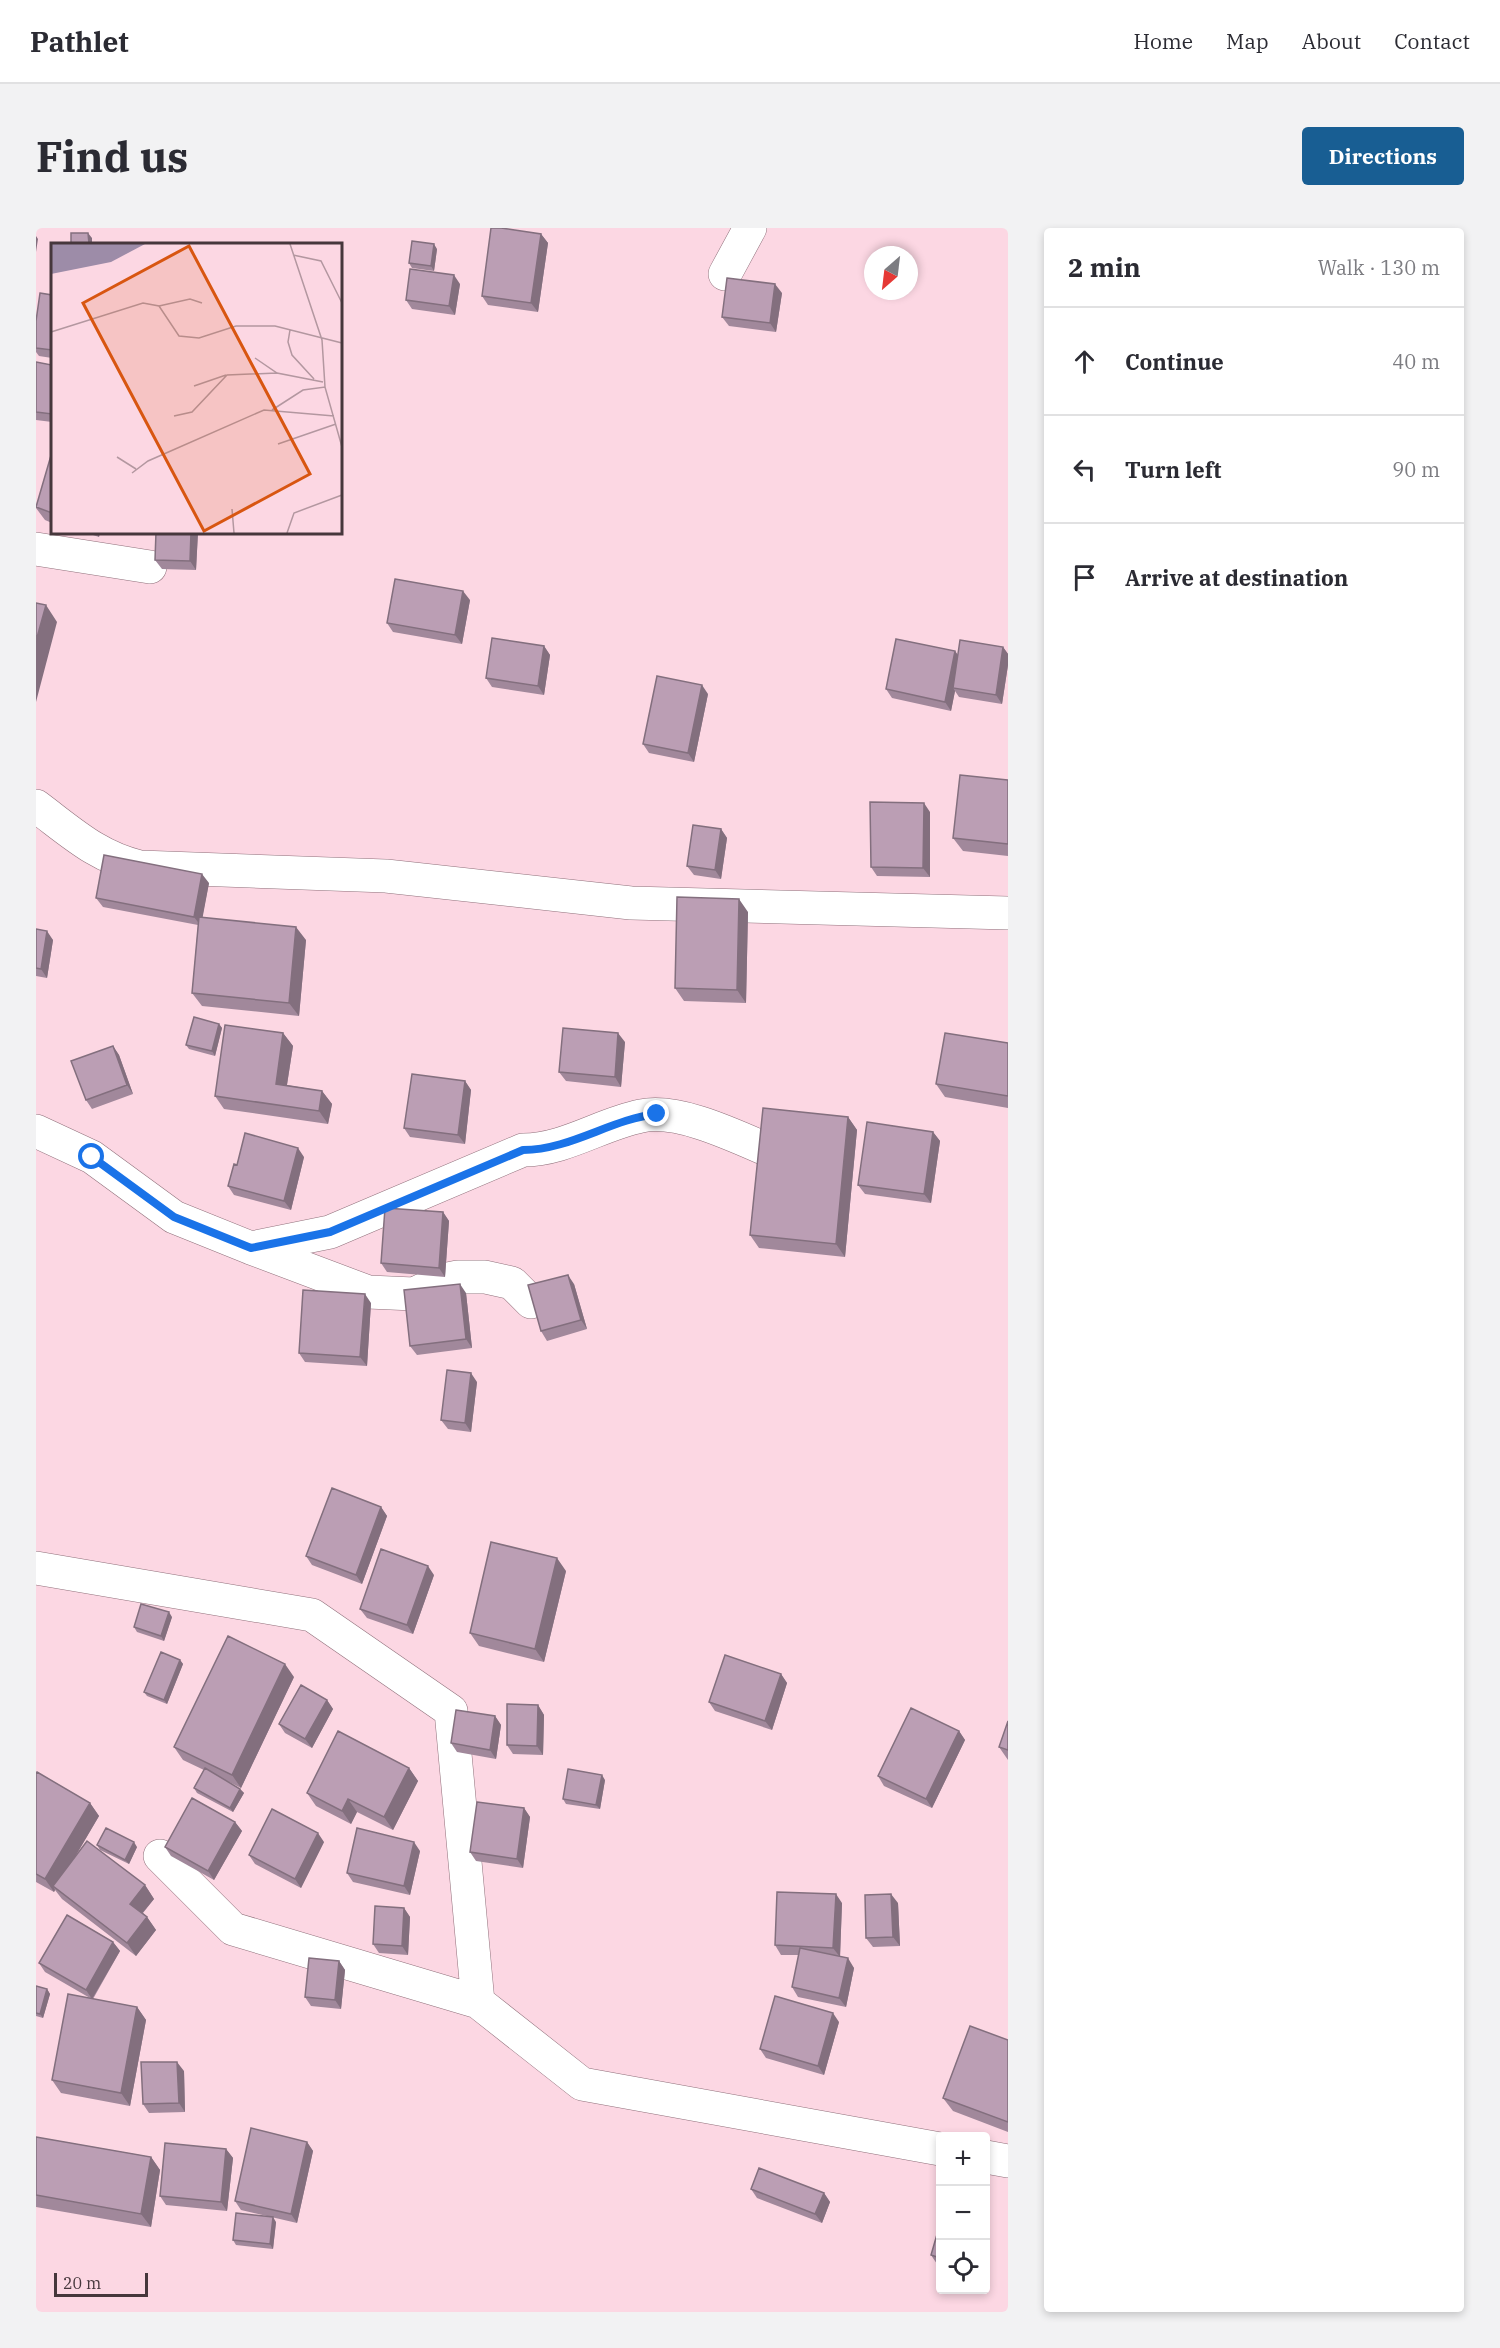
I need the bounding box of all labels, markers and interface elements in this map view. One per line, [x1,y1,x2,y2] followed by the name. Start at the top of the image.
[30,23,129,60] text: Pathlet
[1133,27,1193,55] text: Home
[1226,27,1269,55] text: Map
[1302,27,1361,55] text: About
[1394,27,1470,55] text: Contact
[1302,127,1464,185] button: Directions
[36,129,188,184] text: Find us
[51,243,342,534] inset map
[864,246,918,300] north arrow
[1068,250,1141,284] text: 2 min
[1318,254,1440,281] text: Walk · 130 m
[1068,345,1101,378] icon: ahead
[1125,347,1224,376] text: Continue
[1392,348,1440,375] text: 40 m
[1068,453,1101,486] icon: left
[1125,455,1221,484] text: Turn left
[1392,456,1440,483] text: 90 m
[1068,561,1101,594] icon: arrive
[1125,563,1348,592] text: Arrive at destination
[643,1100,669,1126] route end
[78,1143,104,1169] route start
[936,2132,990,2294] map controls
[936,2132,990,2186] button: +
[936,2186,990,2240] button: −
[936,2240,990,2294] button: locate
[54,2270,148,2298] scale bar
[63,2273,101,2293] text: 20 m

